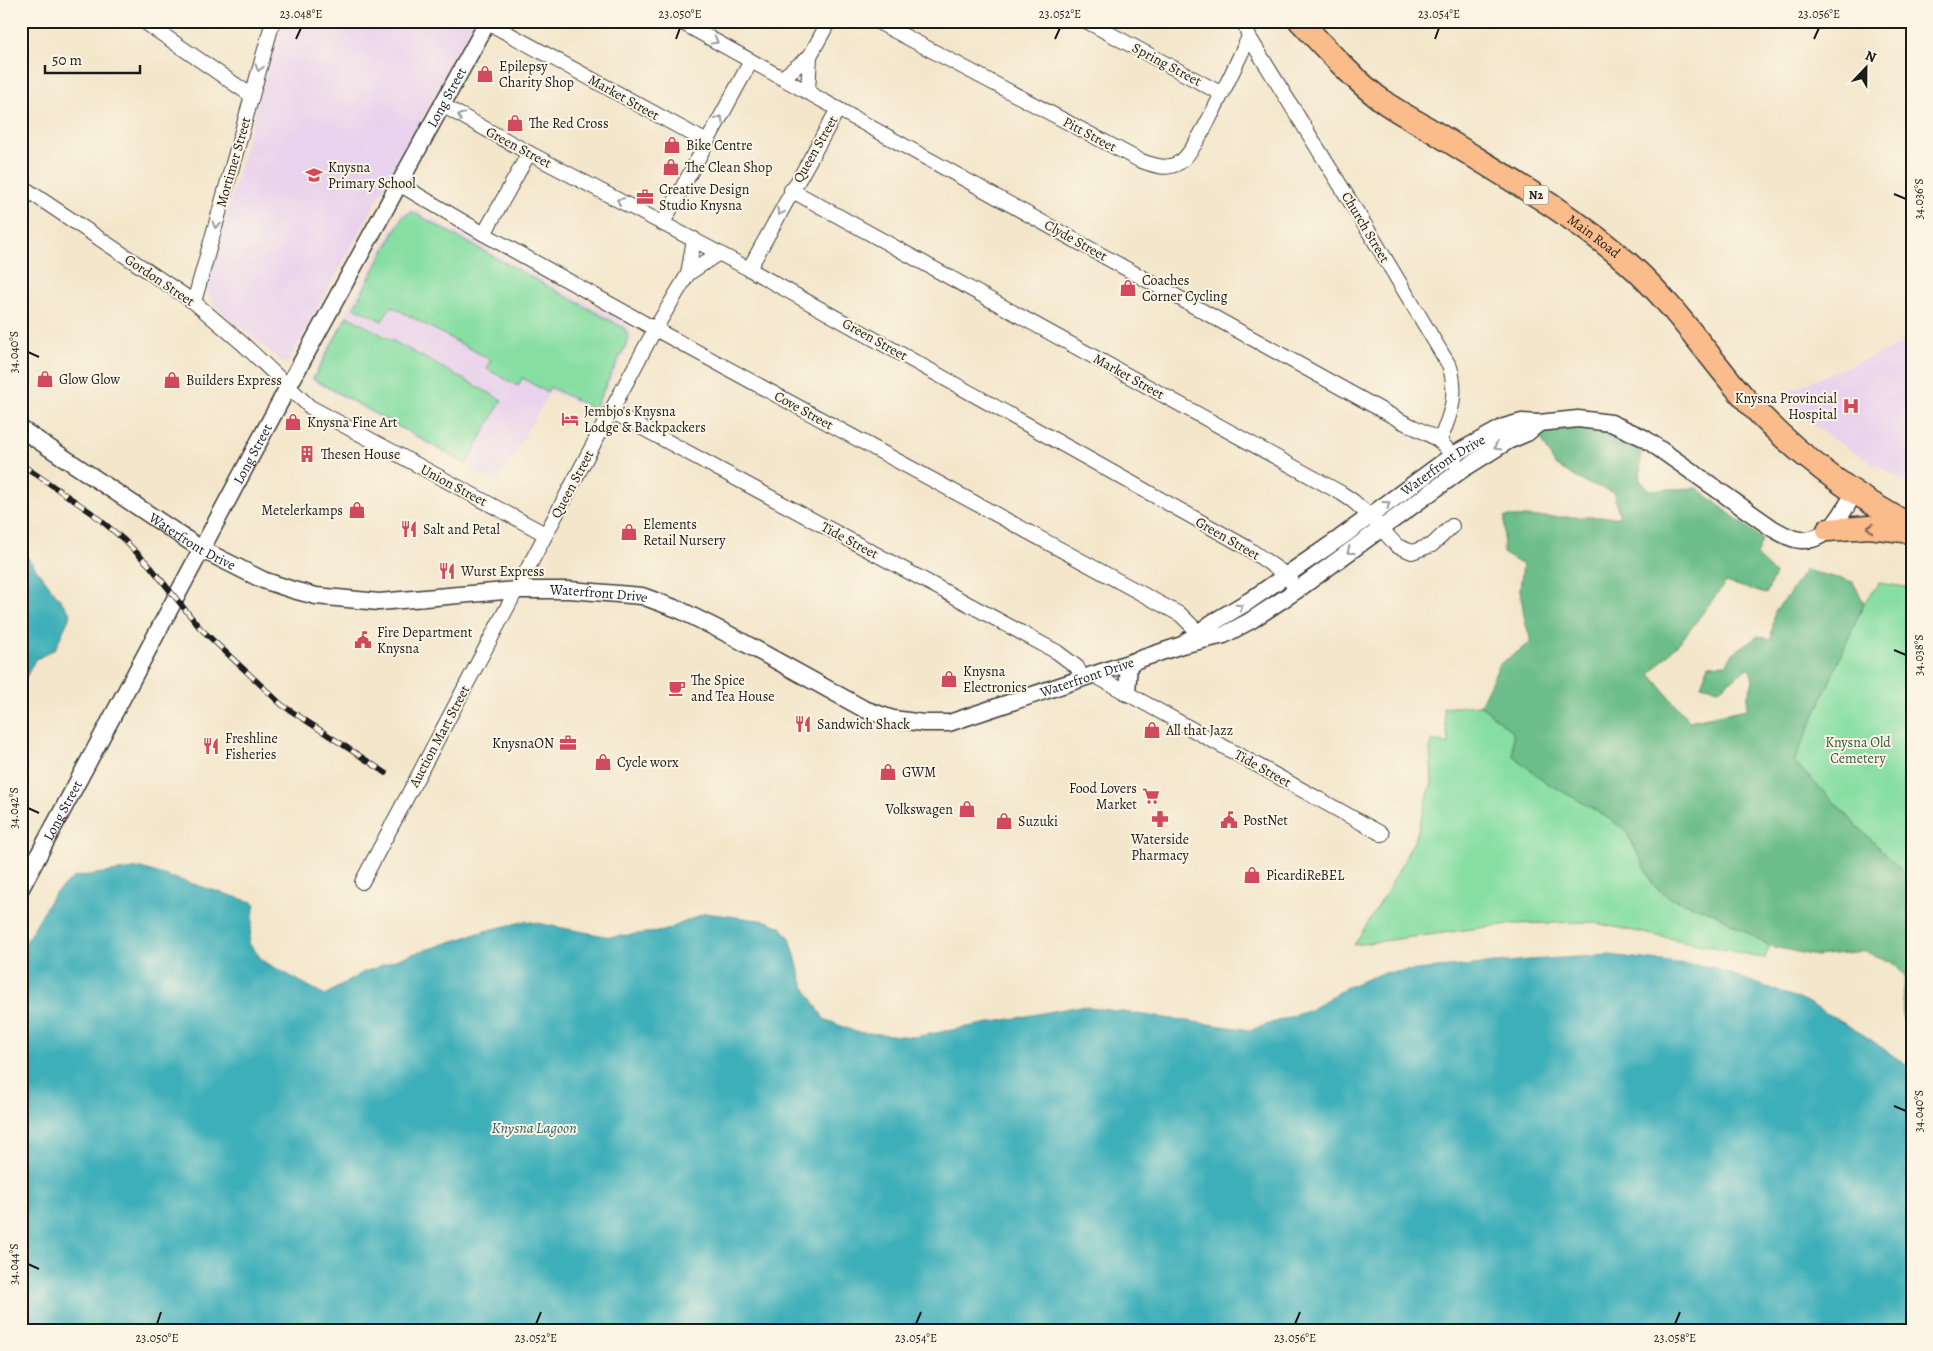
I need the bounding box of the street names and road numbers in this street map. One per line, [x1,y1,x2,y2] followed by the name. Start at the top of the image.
[1129,38,1205,91] street label: Spring Street
[423,64,471,131] street label: Long Street
[585,70,663,125] street label: Market Street
[789,112,843,186] street label: Queen Street
[1060,112,1120,157] street label: Pitt Street
[212,114,256,209] street label: Mortimer Street
[483,122,555,173] street label: Green Street
[1524,186,1548,204] road number: N2
[1337,188,1394,267] street label: Church Street
[1563,210,1625,263] street label: Main Road
[1041,215,1111,266] street label: Clyde Street
[121,250,199,311] street label: Gordon Street
[839,314,911,365] street label: Green Street
[1090,349,1168,404] street label: Market Street
[771,386,837,435] street label: Cove Street
[229,420,277,488] street label: Long Street
[1396,430,1489,501] street label: Waterfront Drive
[547,446,599,522] street label: Queen Street
[417,460,491,511] street label: Union Street
[144,507,239,575] street label: Waterfront Drive
[1192,512,1264,565] street label: Green Street
[818,517,882,564] street label: Tide Street
[549,581,651,607] street label: Waterfront Drive
[1037,653,1137,702] street label: Waterfront Drive
[404,682,474,791] street label: Auction Mart Street
[1231,745,1295,792] street label: Tide Street
[39,777,87,844] street label: Long Street

